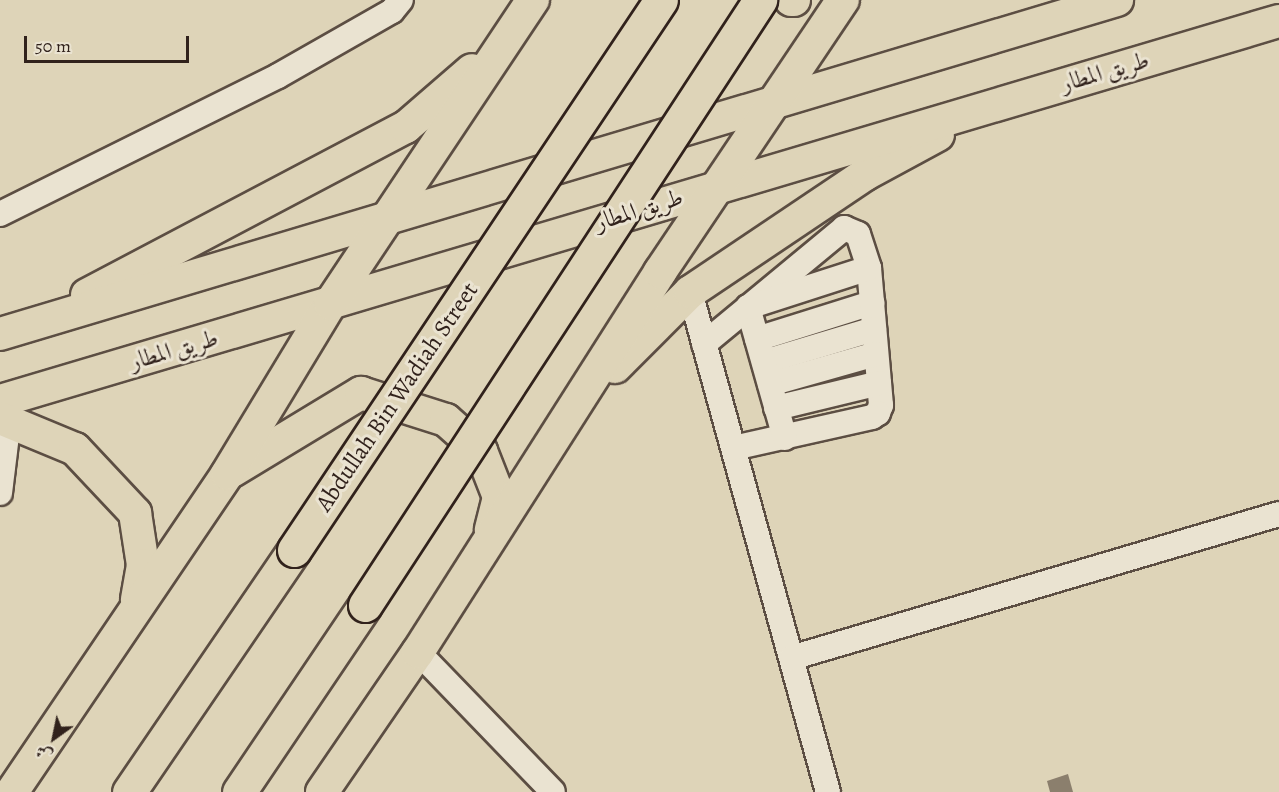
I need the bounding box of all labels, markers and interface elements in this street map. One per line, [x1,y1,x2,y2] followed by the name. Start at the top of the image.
[27,24,192,62] scale bar
[35,34,71,58] text: 50 m
[1057,46,1153,98] street label: طريق المطار
[591,183,687,237] street label: طريق المطار
[310,277,484,517] street label: Abdullah Bin Wadiah Street
[126,324,222,376] street label: طريق المطار
[24,708,84,768] north arrow
[32,740,57,767] text: ش

